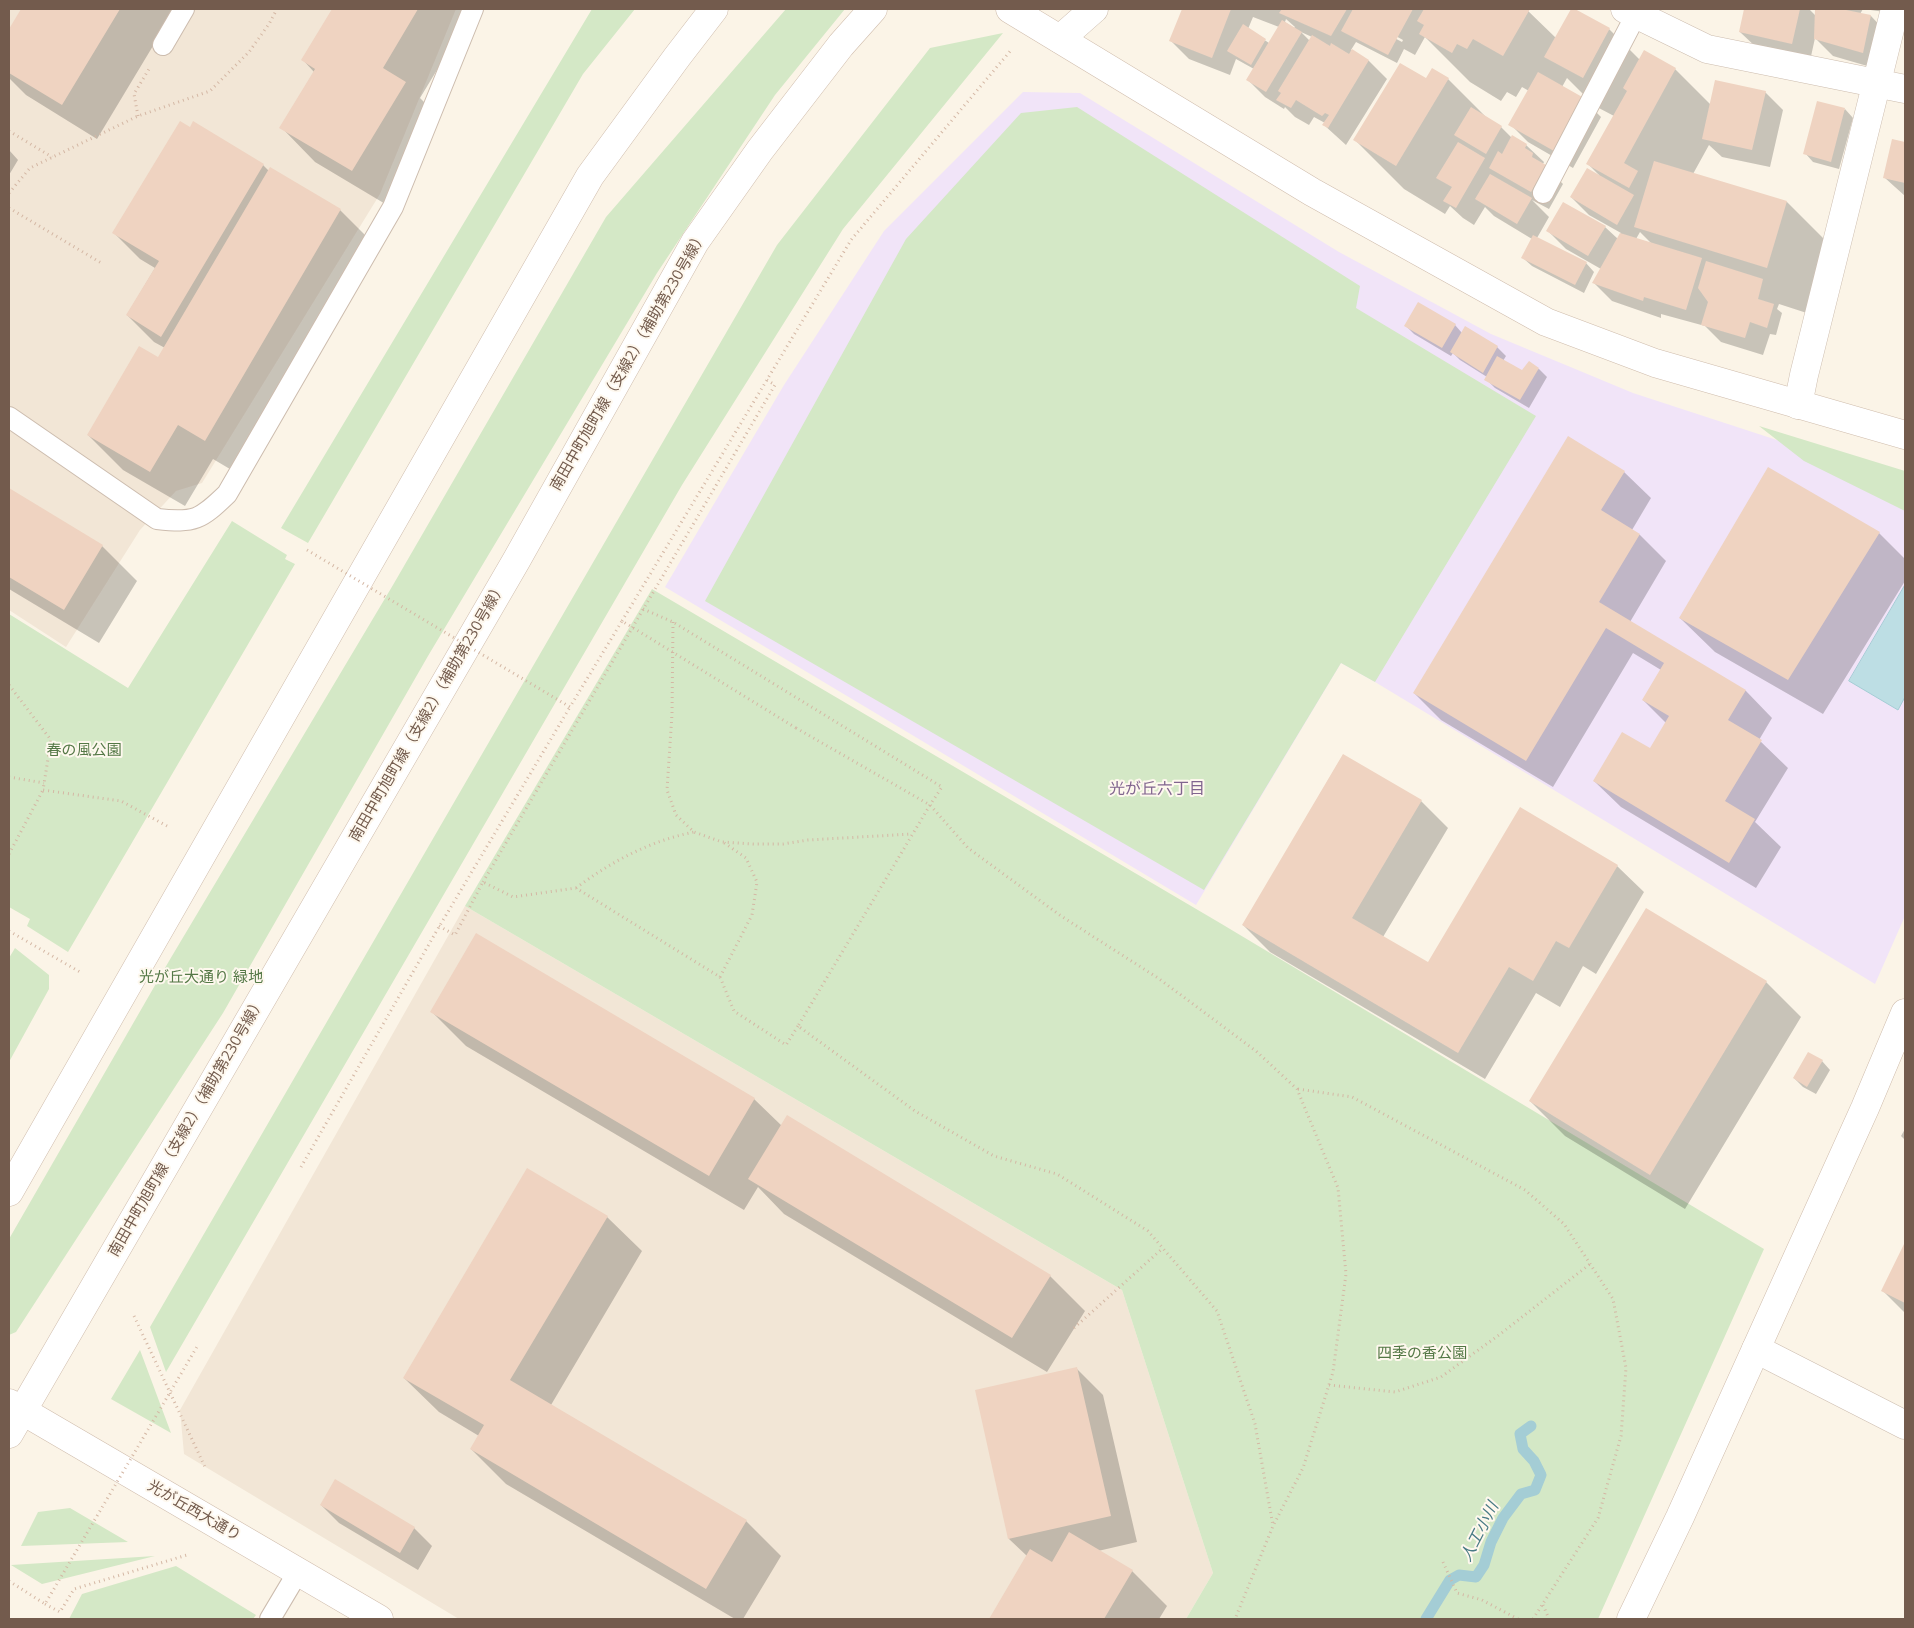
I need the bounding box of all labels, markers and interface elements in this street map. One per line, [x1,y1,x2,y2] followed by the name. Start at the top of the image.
[547,228,711,494] street label: 南田中町旭町線（支線2）（補助第230号線）
[346,579,510,845] street label: 南田中町旭町線（支線2）（補助第230号線）
[47,742,121,760] park label: 春の風公園
[1109,779,1205,799] district label: 光が丘六丁目
[139,969,263,987] park label: 光が丘大通り 緑地
[105,994,269,1260] street label: 南田中町旭町線（支線2）（補助第230号線）
[1377,1345,1467,1363] park label: 四季の香公園
[144,1477,244,1545] street label: 光が丘西大通り
[1457,1499,1503,1565] water label: 人工小川

